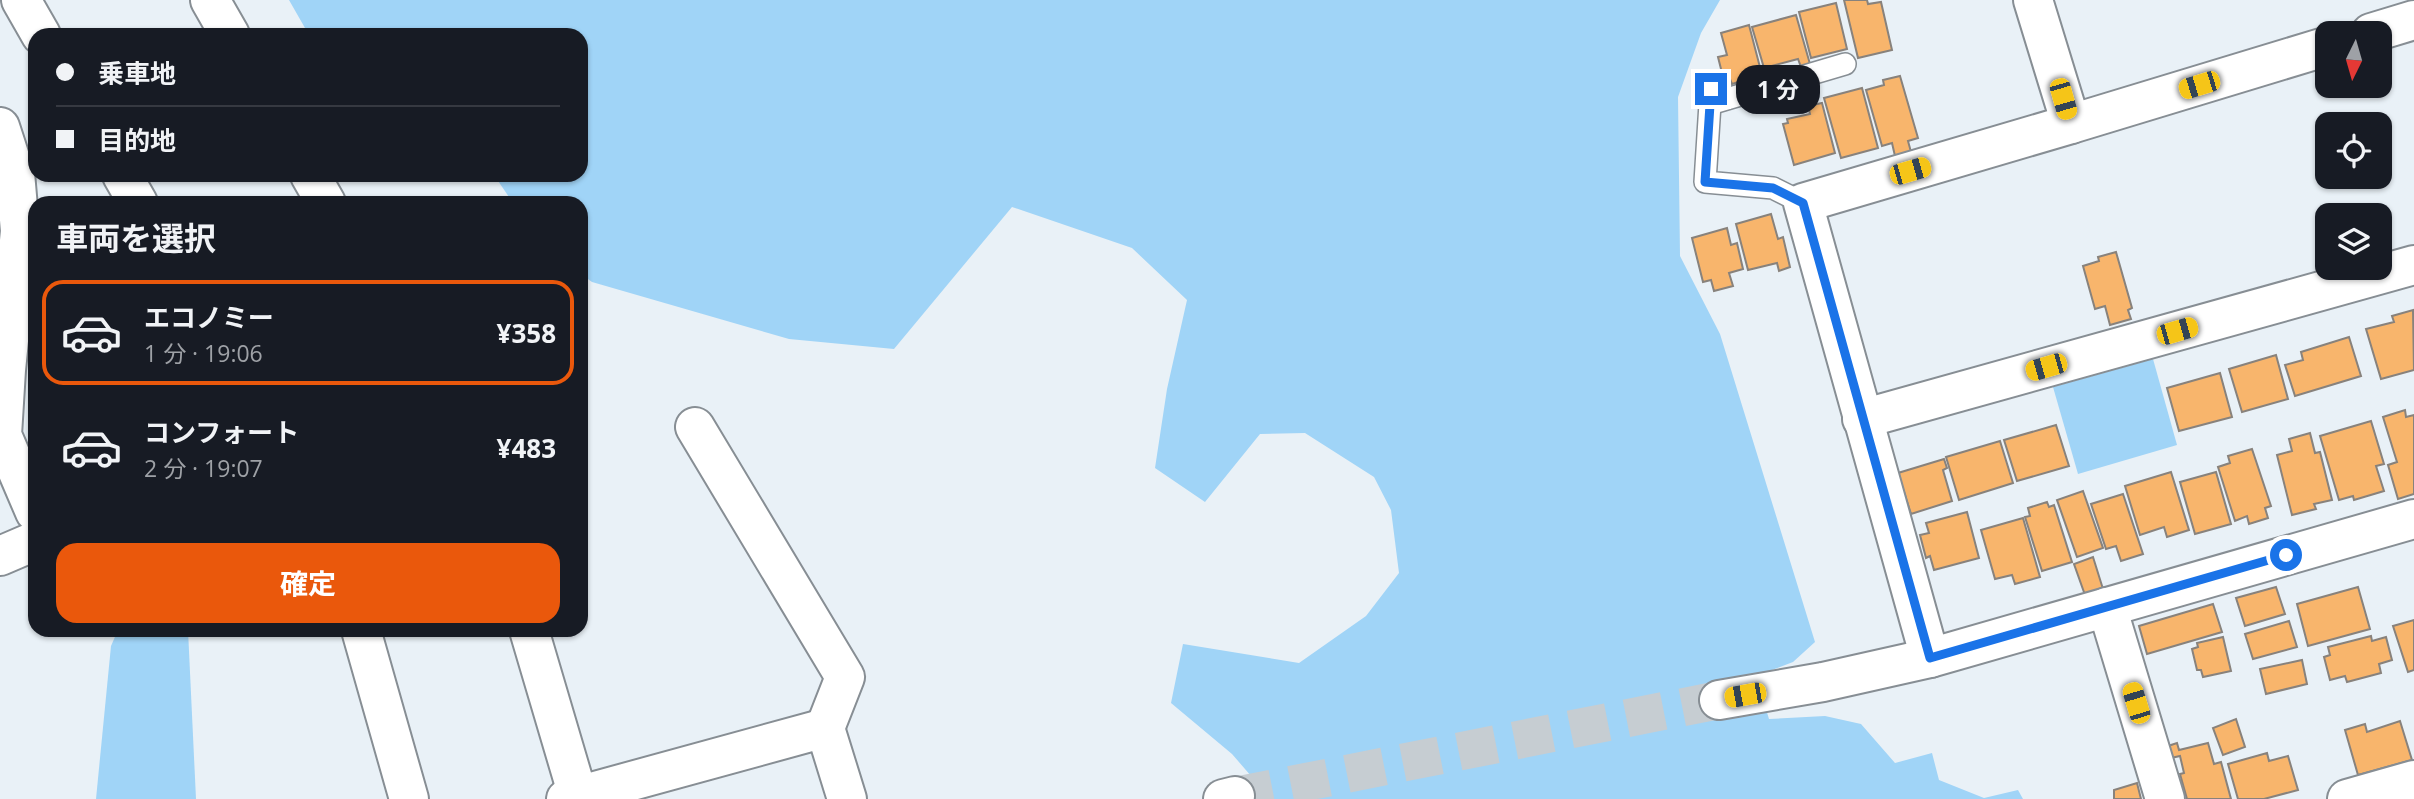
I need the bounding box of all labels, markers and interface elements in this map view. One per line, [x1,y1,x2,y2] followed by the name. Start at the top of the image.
[2315,21,2392,98] north arrow
[2315,21,2392,280] map controls
[98,55,176,91] text: 乗車地
[1736,64,1820,114] callout: 1 分
[2176,69,2223,101] car
[1695,73,1727,105] route end
[1757,73,1799,105] text: 1 分
[2048,76,2079,122] car
[2315,112,2392,189] button: locate
[98,122,176,158] text: 目的地
[1887,155,1934,187] car
[2315,203,2392,280] button: layers
[56,216,216,259] text: 車両を選択
[144,299,274,335] text: エコノミー
[60,301,123,364] icon: car
[497,315,556,351] text: ¥358
[2154,315,2201,347] car
[144,337,263,369] text: 1 分 · 19:06
[2023,351,2070,383] car
[144,414,299,450] text: コンフォート
[60,416,123,479] icon: car
[497,430,556,466] text: ¥483
[144,452,263,484] text: 2 分 · 19:07
[2270,539,2302,571] route start
[56,543,560,623] button: 確定
[2120,680,2153,726] car
[1723,681,1768,709] car

